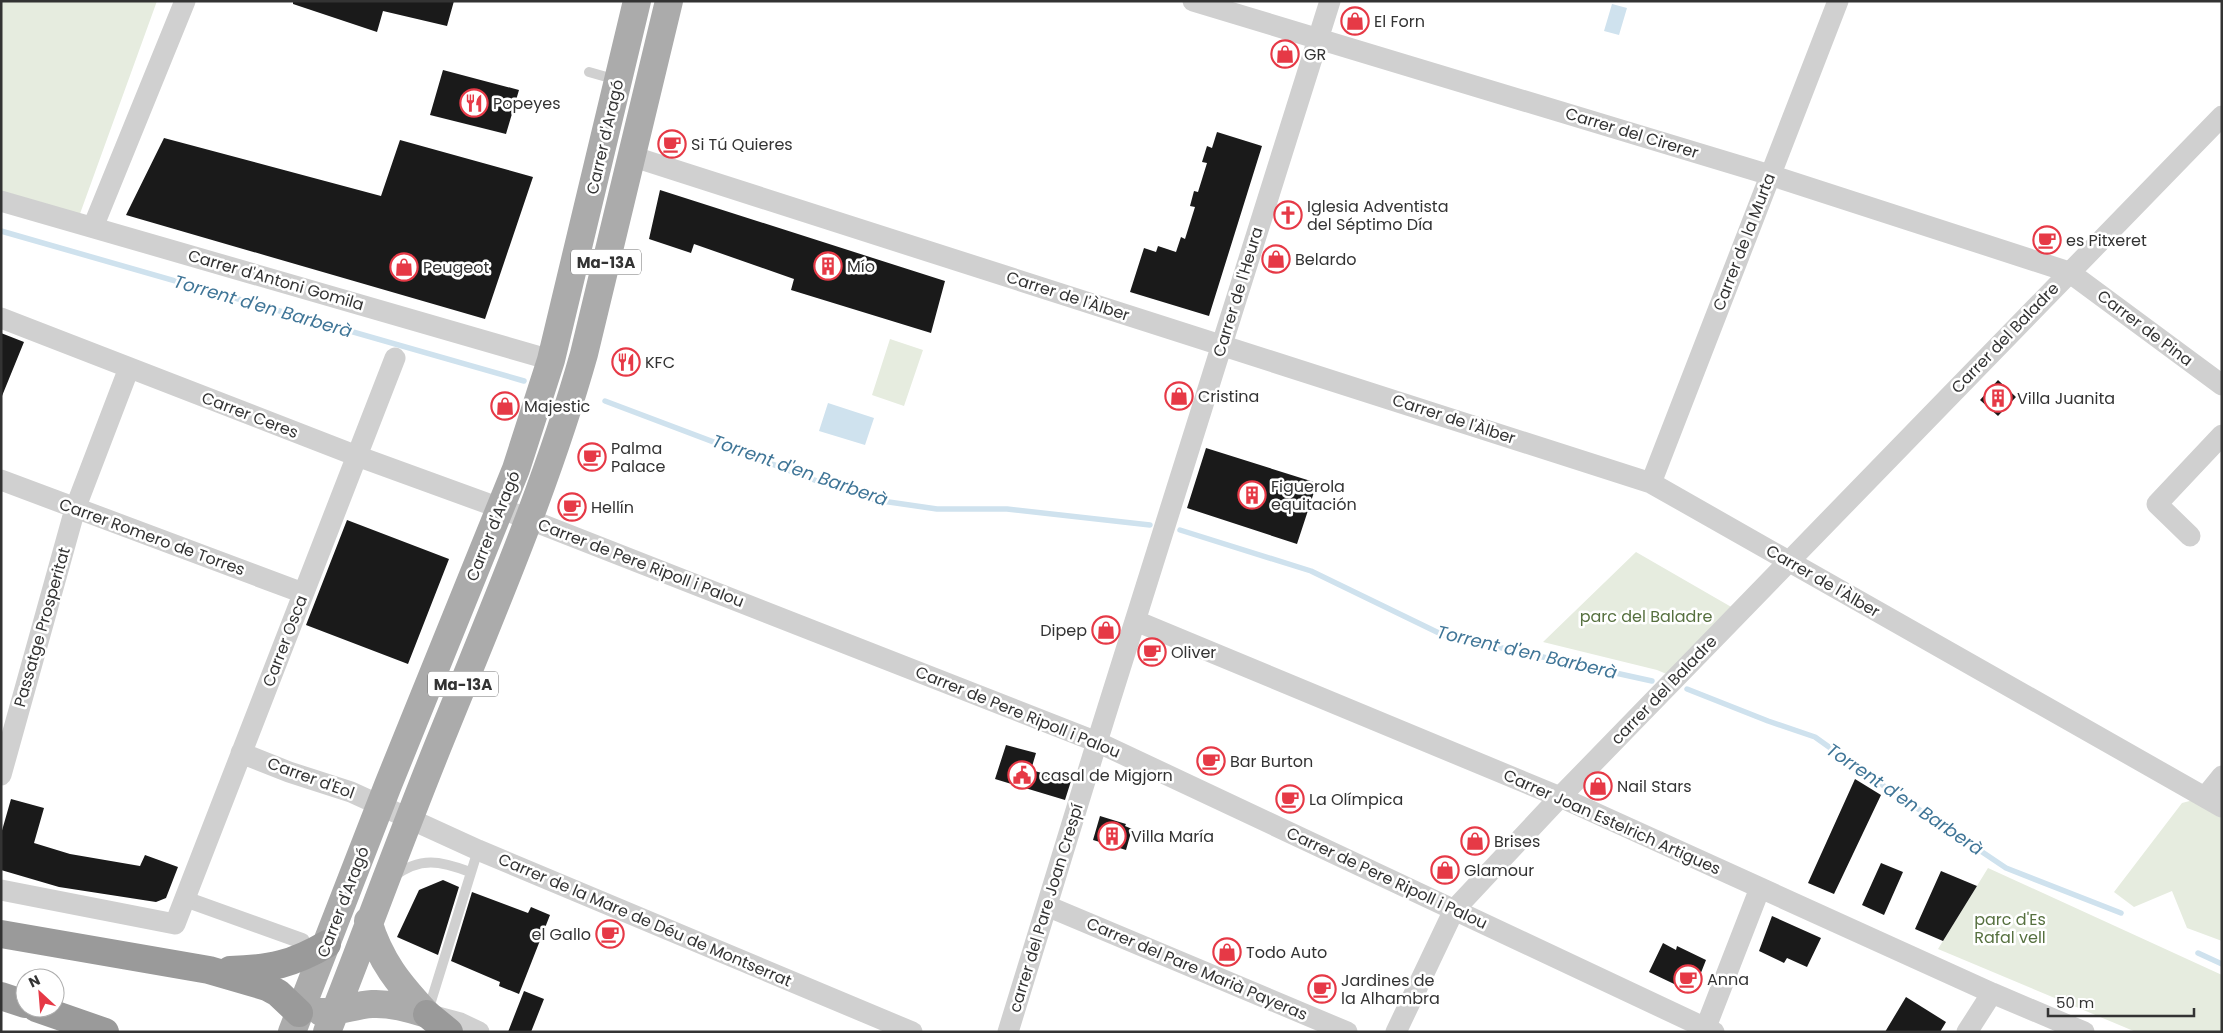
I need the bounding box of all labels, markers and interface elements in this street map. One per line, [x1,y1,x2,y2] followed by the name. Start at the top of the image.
[1340,6,1370,36] shop icon: El Forn
[1374,10,1425,33] place label: El Forn
[1270,39,1300,69] shop icon: GR
[1304,43,1326,66] place label: GR
[581,77,629,197] street label: Carrer d'Aragó
[459,88,489,118] restaurant icon: Popeyes
[493,92,561,115] place label: Popeyes
[1563,102,1701,164] street label: Carrer del Cirerer
[657,129,687,159] cafe icon: Si Tú Quieres
[691,133,793,156] place label: Si Tú Quieres
[1707,170,1781,314] street label: Carrer de la Murta
[1307,195,1448,236] place label: Iglesia Adventista del Séptimo Día
[1273,200,1303,230] church icon: Iglesia Adventista del Séptimo Día
[1207,224,1269,360] street label: Carrer de l'Heura
[2032,225,2062,255] cafe icon: es Pitxeret
[2066,229,2147,252] place label: es Pitxeret
[185,244,367,316] street label: Carrer d'Antoni Gomila
[1261,244,1291,274] shop icon: Belardo
[1295,248,1357,271] place label: Belardo
[571,250,641,274] road number: Ma-13A
[813,251,843,281] building icon: Mío
[389,252,419,282] shop icon: Peugeot
[847,255,875,278] place label: Mío
[423,256,489,279] place label: Peugeot
[1003,265,1133,327] street label: Carrer de l'Àlber
[171,269,355,343] water label: Torrent d'en Barberà
[1946,277,2064,399] street label: Carrer del Baladre
[2092,284,2198,372] street label: Carrer de Pina
[611,347,641,377] restaurant icon: KFC
[645,351,675,374] place label: KFC
[1164,381,1194,411] shop icon: Cristina
[1983,383,2013,413] building icon: Villa Juanita
[1198,385,1259,408] place label: Cristina
[198,386,302,444] street label: Carrer Ceres
[2017,387,2115,410] place label: Villa Juanita
[1389,388,1519,450] street label: Carrer de l'Àlber
[490,391,520,421] shop icon: Majestic
[524,395,591,418] place label: Majestic
[709,428,891,512] water label: Torrent d'en Barberà
[611,437,666,478] place label: Palma Palace
[577,442,607,472] cafe icon: Palma Palace
[460,467,526,585] street label: Carrer d'Aragó
[1271,475,1357,516] place label: Figuerola equitación
[1237,480,1267,510] building icon: Figuerola equitación
[557,492,587,522] cafe icon: Hellín
[56,493,248,581] street label: Carrer Romero de Torres
[591,496,634,519] place label: Hellín
[535,513,747,613] street label: Carrer de Pere Ripoll i Palou
[1762,539,1884,623] street label: Carrer de l'Àlber
[8,544,76,710] street label: Passatge Prosperitat
[257,592,313,690] street label: Carrer Osca
[1580,605,1712,628] park label: parc del Baladre
[1091,615,1121,645] shop icon: Dipep
[1040,619,1087,642] place label: Dipep
[1434,619,1620,685] water label: Torrent d'en Barberà
[1606,630,1722,750] street label: carrer del Baladre
[1137,637,1167,667] cafe icon: Oliver
[1171,641,1216,664] place label: Oliver
[912,660,1124,764] street label: Carrer de Pere Ripoll i Palou
[428,672,498,696] road number: Ma-13A
[1822,737,1988,861] water label: Torrent d'en Barberà
[1196,746,1226,776] cafe icon: Bar Burton
[1230,750,1313,773] place label: Bar Burton
[264,752,358,804] street label: Carrer d'Eol
[1007,760,1037,790] public building icon: casal de Migjorn
[1041,764,1173,787] place label: casal de Migjorn
[1500,764,1724,880] street label: Carrer Joan Estelrich Artigues
[1583,771,1613,801] shop icon: Nail Stars
[1617,775,1692,798] place label: Nail Stars
[1275,784,1305,814] cafe icon: La Olímpica
[1309,788,1403,811] place label: La Olímpica
[1003,801,1089,1015] street label: carrer del Pare Joan Crespí
[1097,821,1127,851] building icon: Villa María
[1283,821,1491,935] street label: Carrer de Pere Ripoll i Palou
[1131,825,1214,848] place label: Villa María
[1460,826,1490,856] shop icon: Brises
[1494,830,1540,853] place label: Brises
[311,843,375,961] street label: Carrer d'Aragó
[495,848,795,993] street label: Carrer de la Mare de Déu de Montserrat
[1430,855,1460,885] shop icon: Glamour
[1464,859,1534,882] place label: Glamour
[1974,908,2046,949] park label: parc d'Es Rafal vell
[1083,912,1311,1026] street label: Carrer del Pare Marià Payeras
[595,919,625,949] cafe icon: el Gallo
[531,923,591,946] place label: el Gallo
[1212,937,1242,967] shop icon: Todo Auto
[1246,941,1327,964] place label: Todo Auto
[1673,964,1703,994] cafe icon: Anna
[15,968,65,1018] north arrow
[1707,968,1749,991] place label: Anna
[1341,969,1440,1010] place label: Jardines de la Alhambra
[25,970,43,993] text: N
[1307,974,1337,1004] cafe icon: Jardines de la Alhambra
[2048,986,2194,1018] scale bar
[2056,992,2094,1013] text: 50 m

